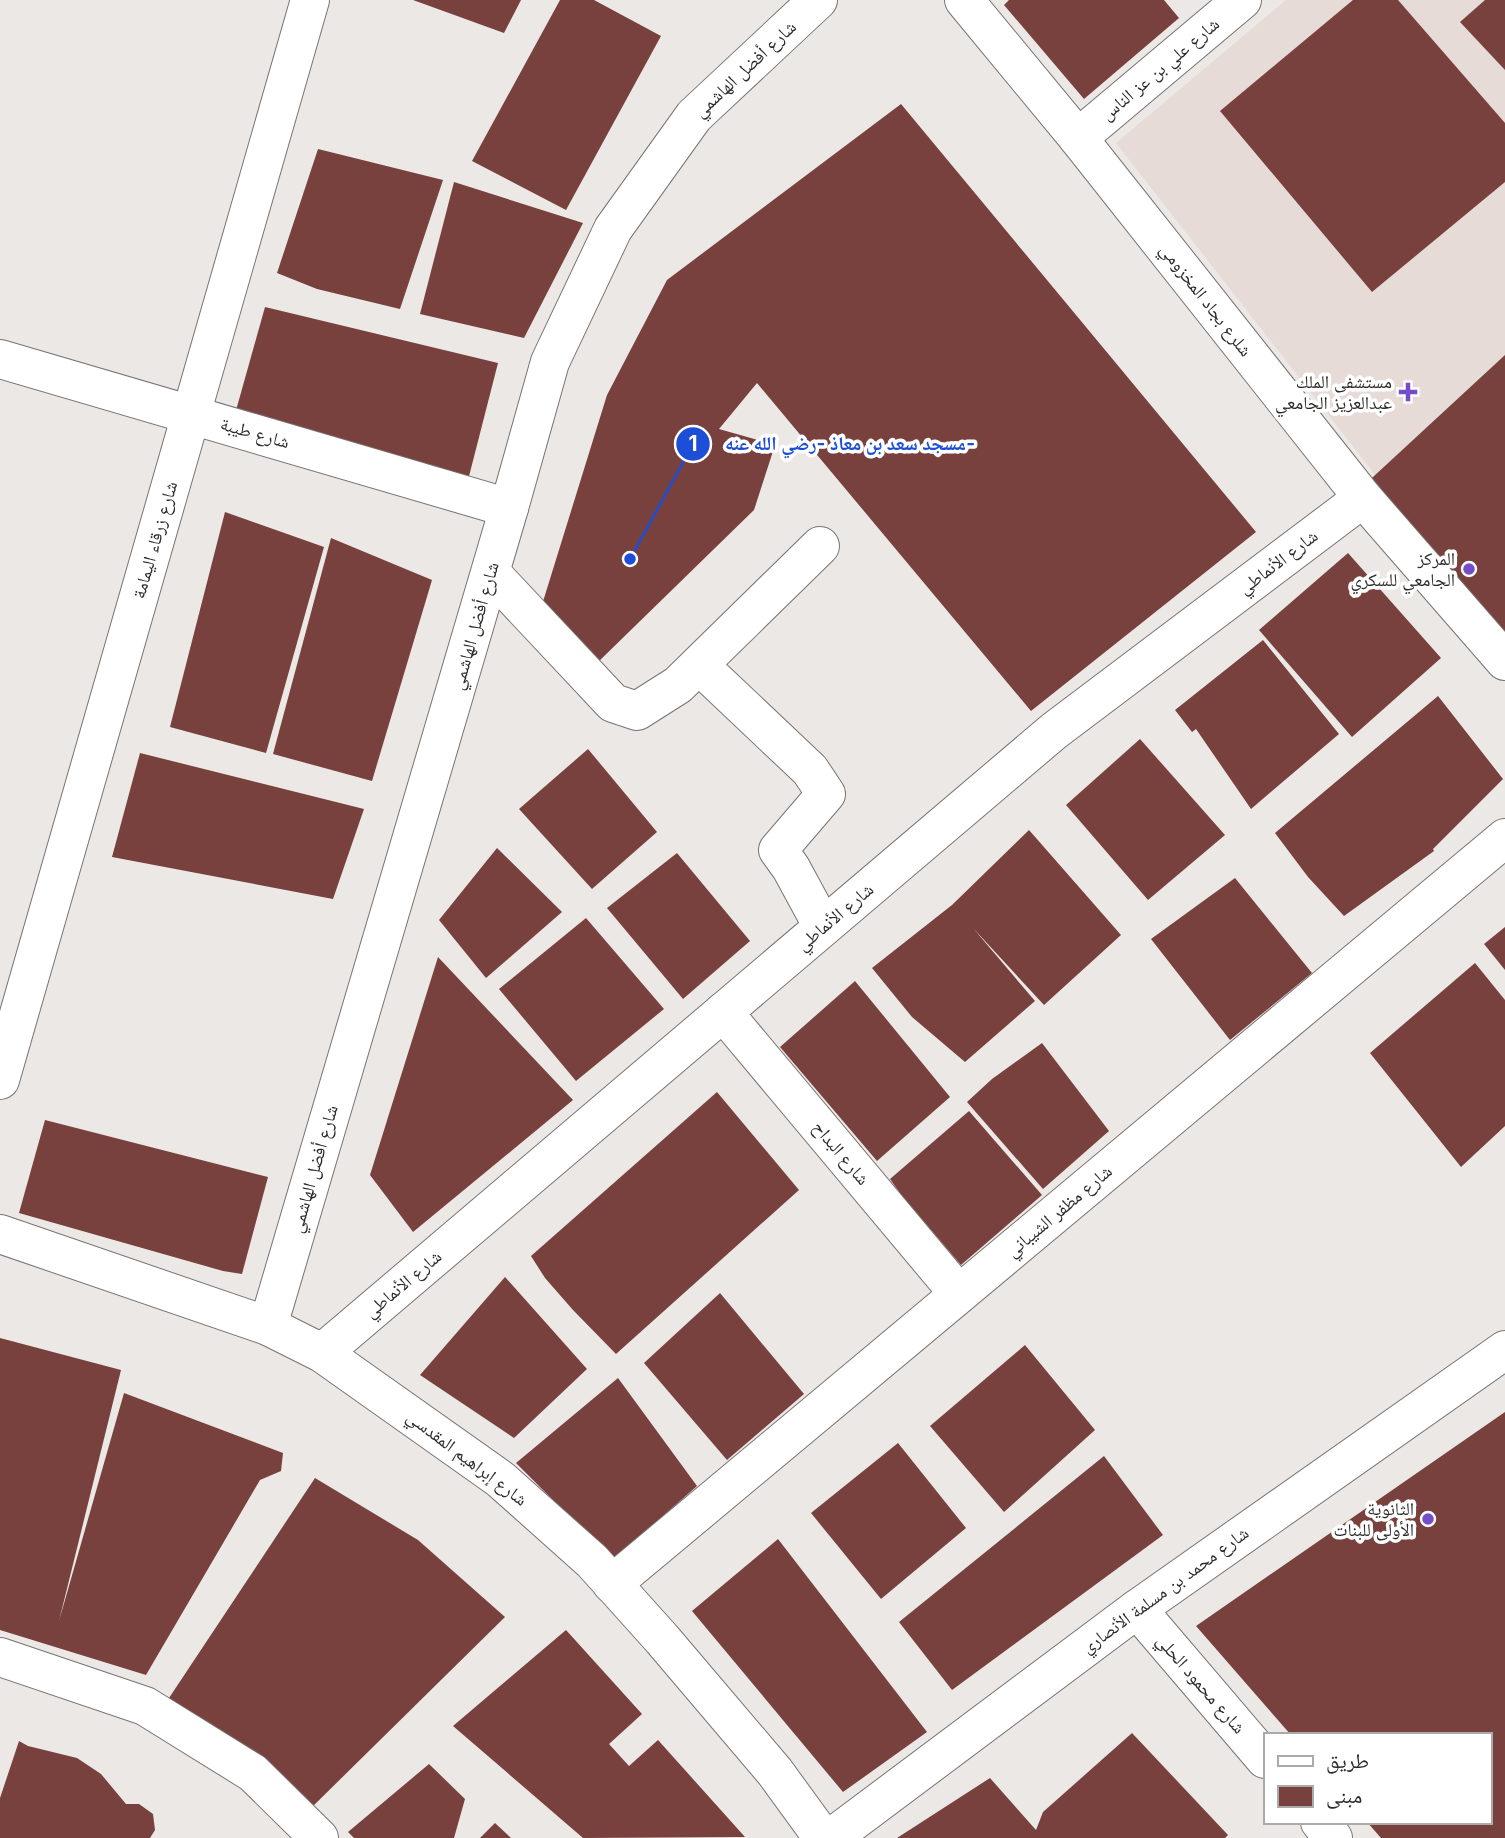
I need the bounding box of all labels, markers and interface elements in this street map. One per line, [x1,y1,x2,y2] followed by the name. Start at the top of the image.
[1096,13,1226,128] street label: شارع علي بن عز الناس
[689,16,803,125] street label: شارع أفضل الهاشمي
[1152,239,1257,363] street label: شلرع بجاد المخزومي
[1275,371,1392,418] place label: مستشفى الملك عبدالعزيز الجامعي
[1398,382,1418,402] marker: مستشفى الملك عبدالعزيز الجامعي
[218,413,292,453] street label: شارع طيبة
[676,424,989,464] callout: مسجد سعد بن معاذ -رضي الله عنه-
[688,431,698,456] text: 1
[725,432,975,459] text: مسجد سعد بن معاذ -رضي الله عنه-
[128,479,182,601] street label: شارع زرقاء اليمامة
[1234,525,1324,602] street label: شارع الأنماطي
[1350,548,1455,595] place label: المركز الجامعي للسكري
[446,560,507,693] street label: شارع أفضل الهاشمي
[1461,561,1477,577] marker: المركز الجامعي للسكري
[792,878,880,958] street label: شارع الأنماطي
[285,1103,346,1236] street label: شارع أفضل الهاشمي
[807,1116,874,1190] street label: شارع البداح
[1001,1160,1119,1265] street label: شارع مظفر الشيباني
[360,1245,448,1325] street label: شارع الأنماطي
[400,1405,532,1513] street label: شارع إبراهيم المقدسي
[1334,1498,1414,1541] place label: الثانوية الأولى للبنات
[1420,1511,1436,1527] marker: الثانوية الأولى للبنات
[1077,1522,1255,1661] street label: شارع محمد بن مسلمة الأنصاري
[1149,1630,1250,1741] street label: شارع محمود الحلي
[1264,1733,1491,1824] legend
[1326,1748,1369,1774] text: طريق
[1326,1783,1362,1809] text: مبنى

